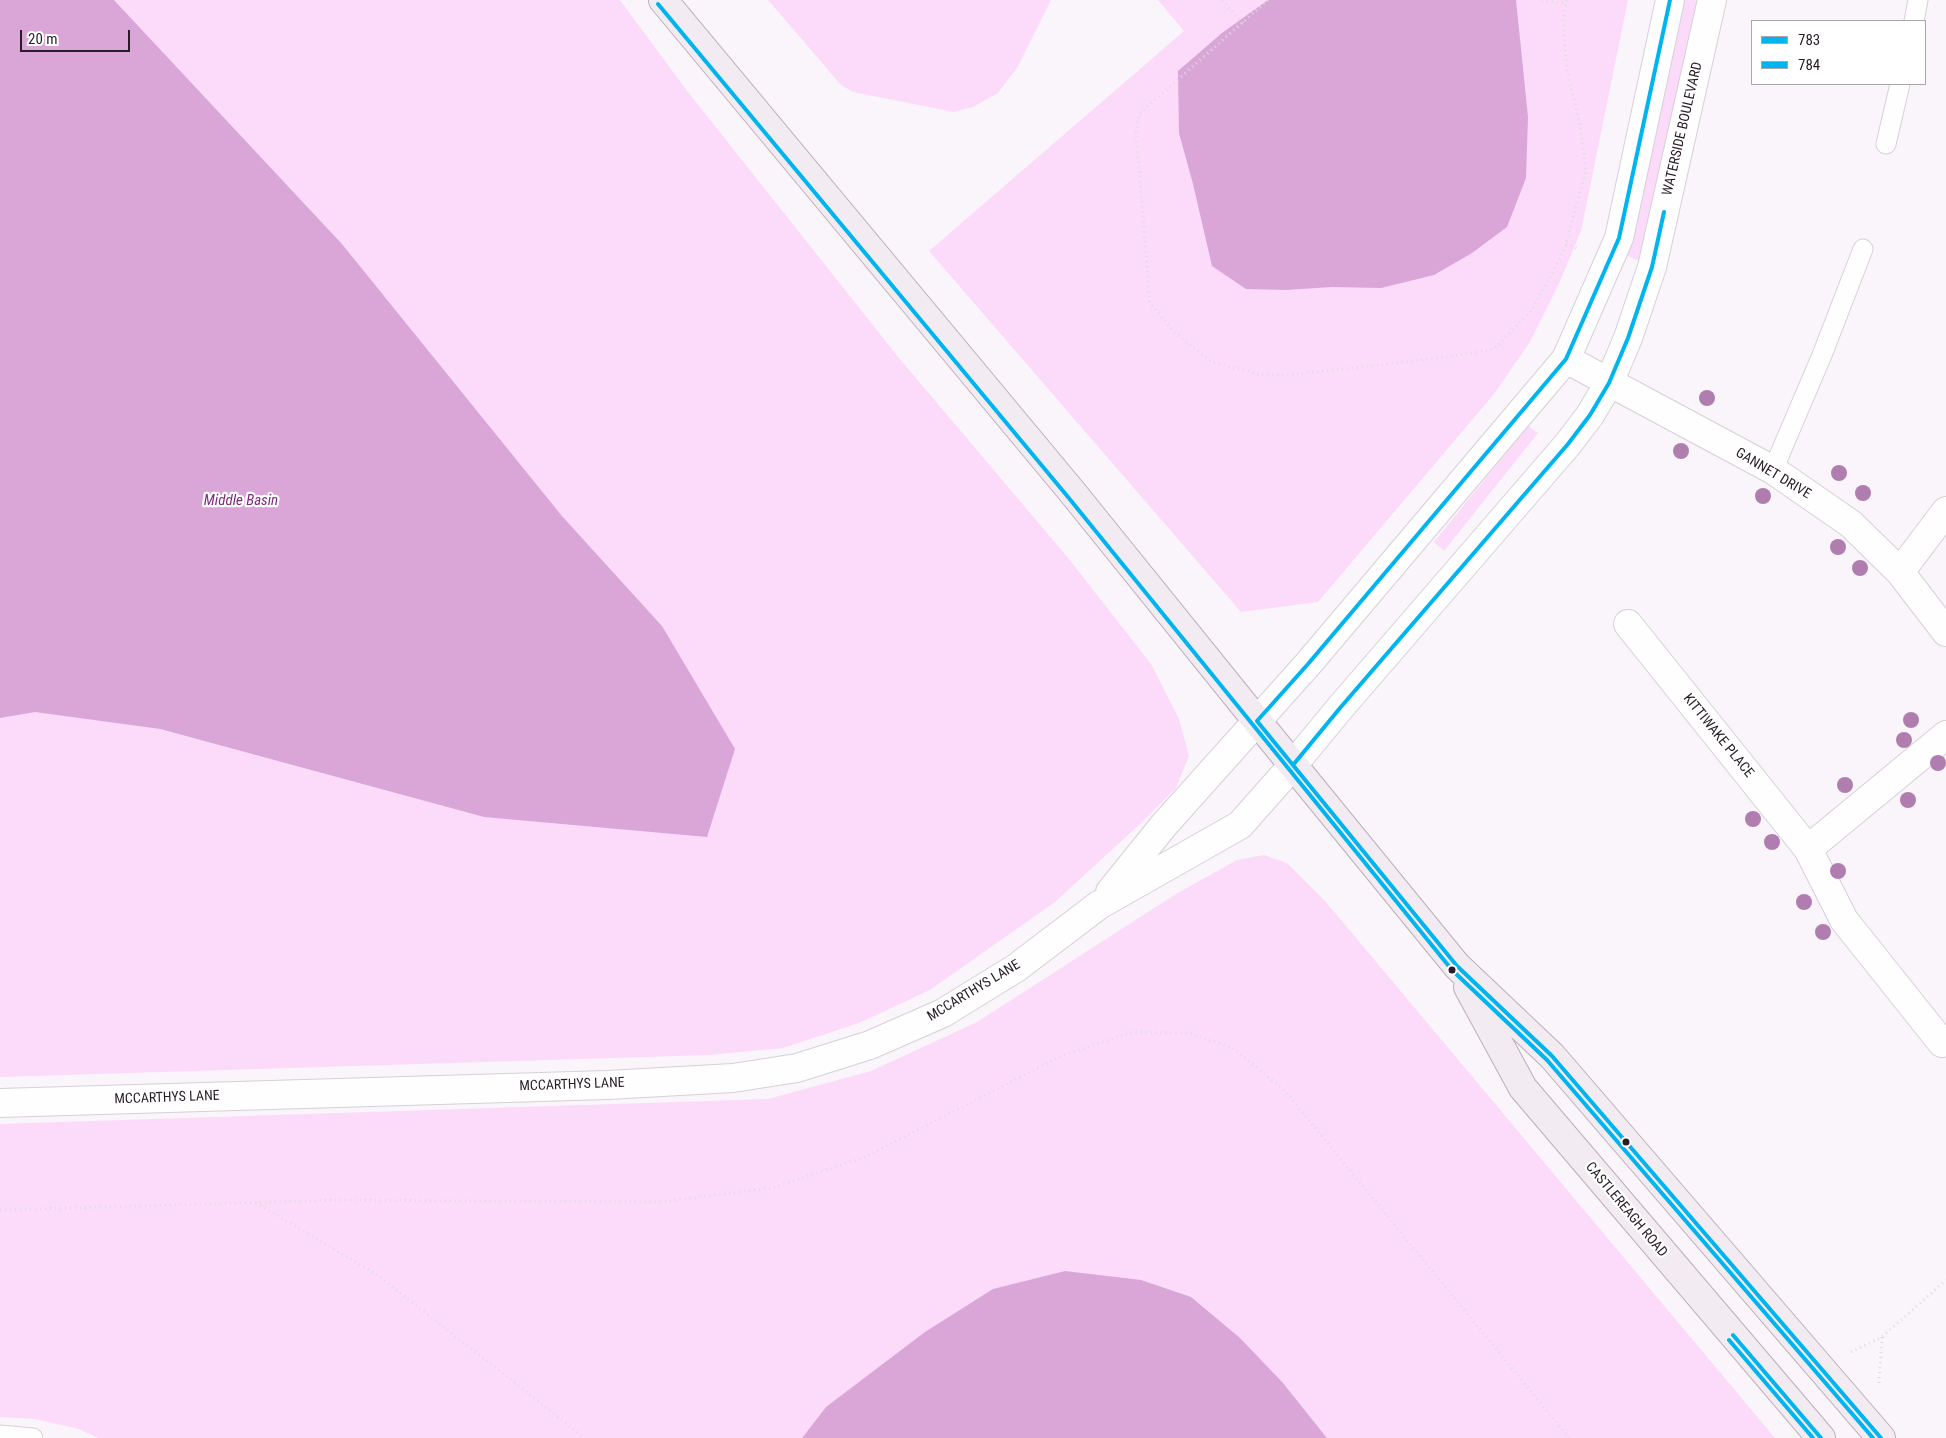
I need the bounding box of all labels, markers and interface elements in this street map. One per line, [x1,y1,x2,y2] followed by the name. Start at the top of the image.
[22,20,132,52] scale bar
[1751,20,1926,85] legend
[28,30,58,48] text: 20 m
[1798,31,1820,49] text: 783
[1798,56,1820,74] text: 784
[1659,61,1707,197] street label: WATERSIDE BOULEVARD
[1732,445,1814,503] street label: GANNET DRIVE
[204,492,278,510] water label: Middle Basin
[1679,691,1757,781] street label: KITTIWAKE PLACE
[925,957,1023,1025] street label: MCCARTHYS LANE
[1447,965,1457,975] unlabelled marker
[519,1075,625,1095] street label: MCCARTHYS LANE
[114,1088,220,1108] street label: MCCARTHYS LANE
[1621,1137,1631,1147] unlabelled marker
[1581,1159,1671,1261] street label: CASTLEREAGH ROAD

